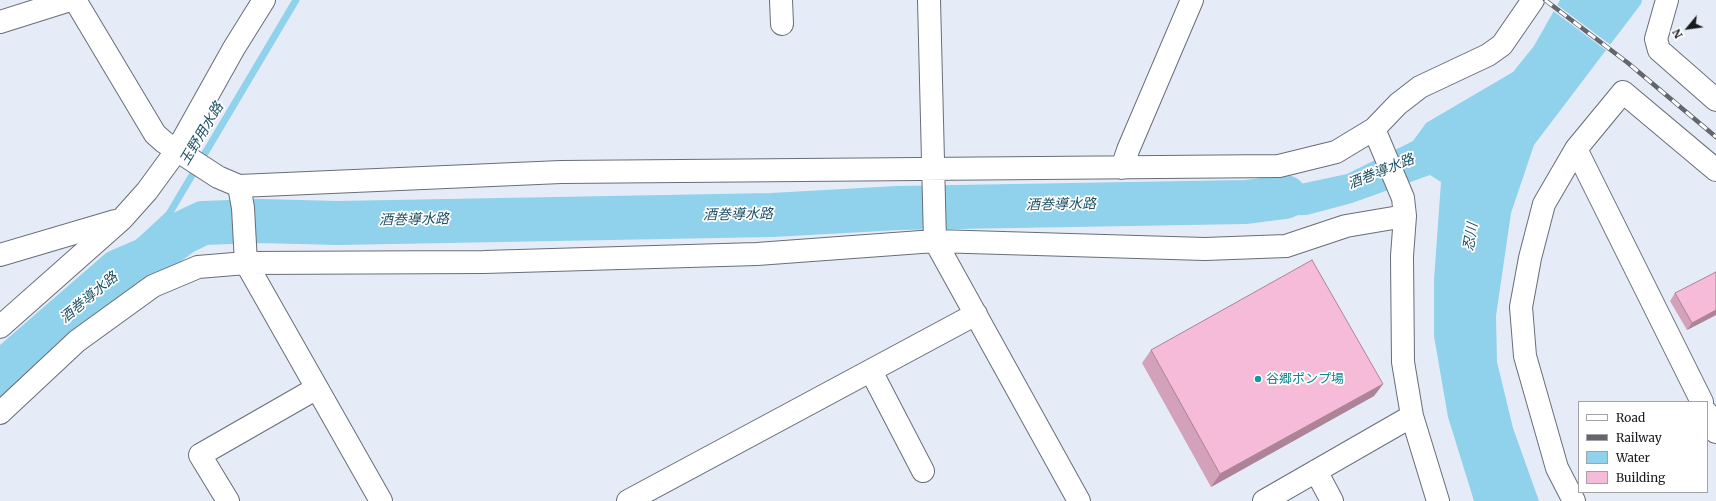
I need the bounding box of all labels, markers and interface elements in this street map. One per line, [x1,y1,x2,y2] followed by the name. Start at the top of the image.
[1668,8,1708,48] north arrow
[1669,27,1686,41] text: N
[177,100,227,168] water label: 玉野用水路
[1345,151,1417,193] water label: 酒巻導水路
[1026,196,1096,214] water label: 酒巻導水路
[703,206,773,224] water label: 酒巻導水路
[379,211,449,229] water label: 酒巻導水路
[1461,222,1481,252] water label: 忍川
[57,269,121,327] water label: 酒巻導水路
[1266,371,1344,387] place label: 谷郷ポンプ場
[1253,374,1263,384] marker: 谷郷ポンプ場
[1578,401,1708,493] legend
[1616,410,1645,425] text: Road
[1616,430,1662,445] text: Railway
[1616,450,1650,465] text: Water
[1616,470,1665,485] text: Building

